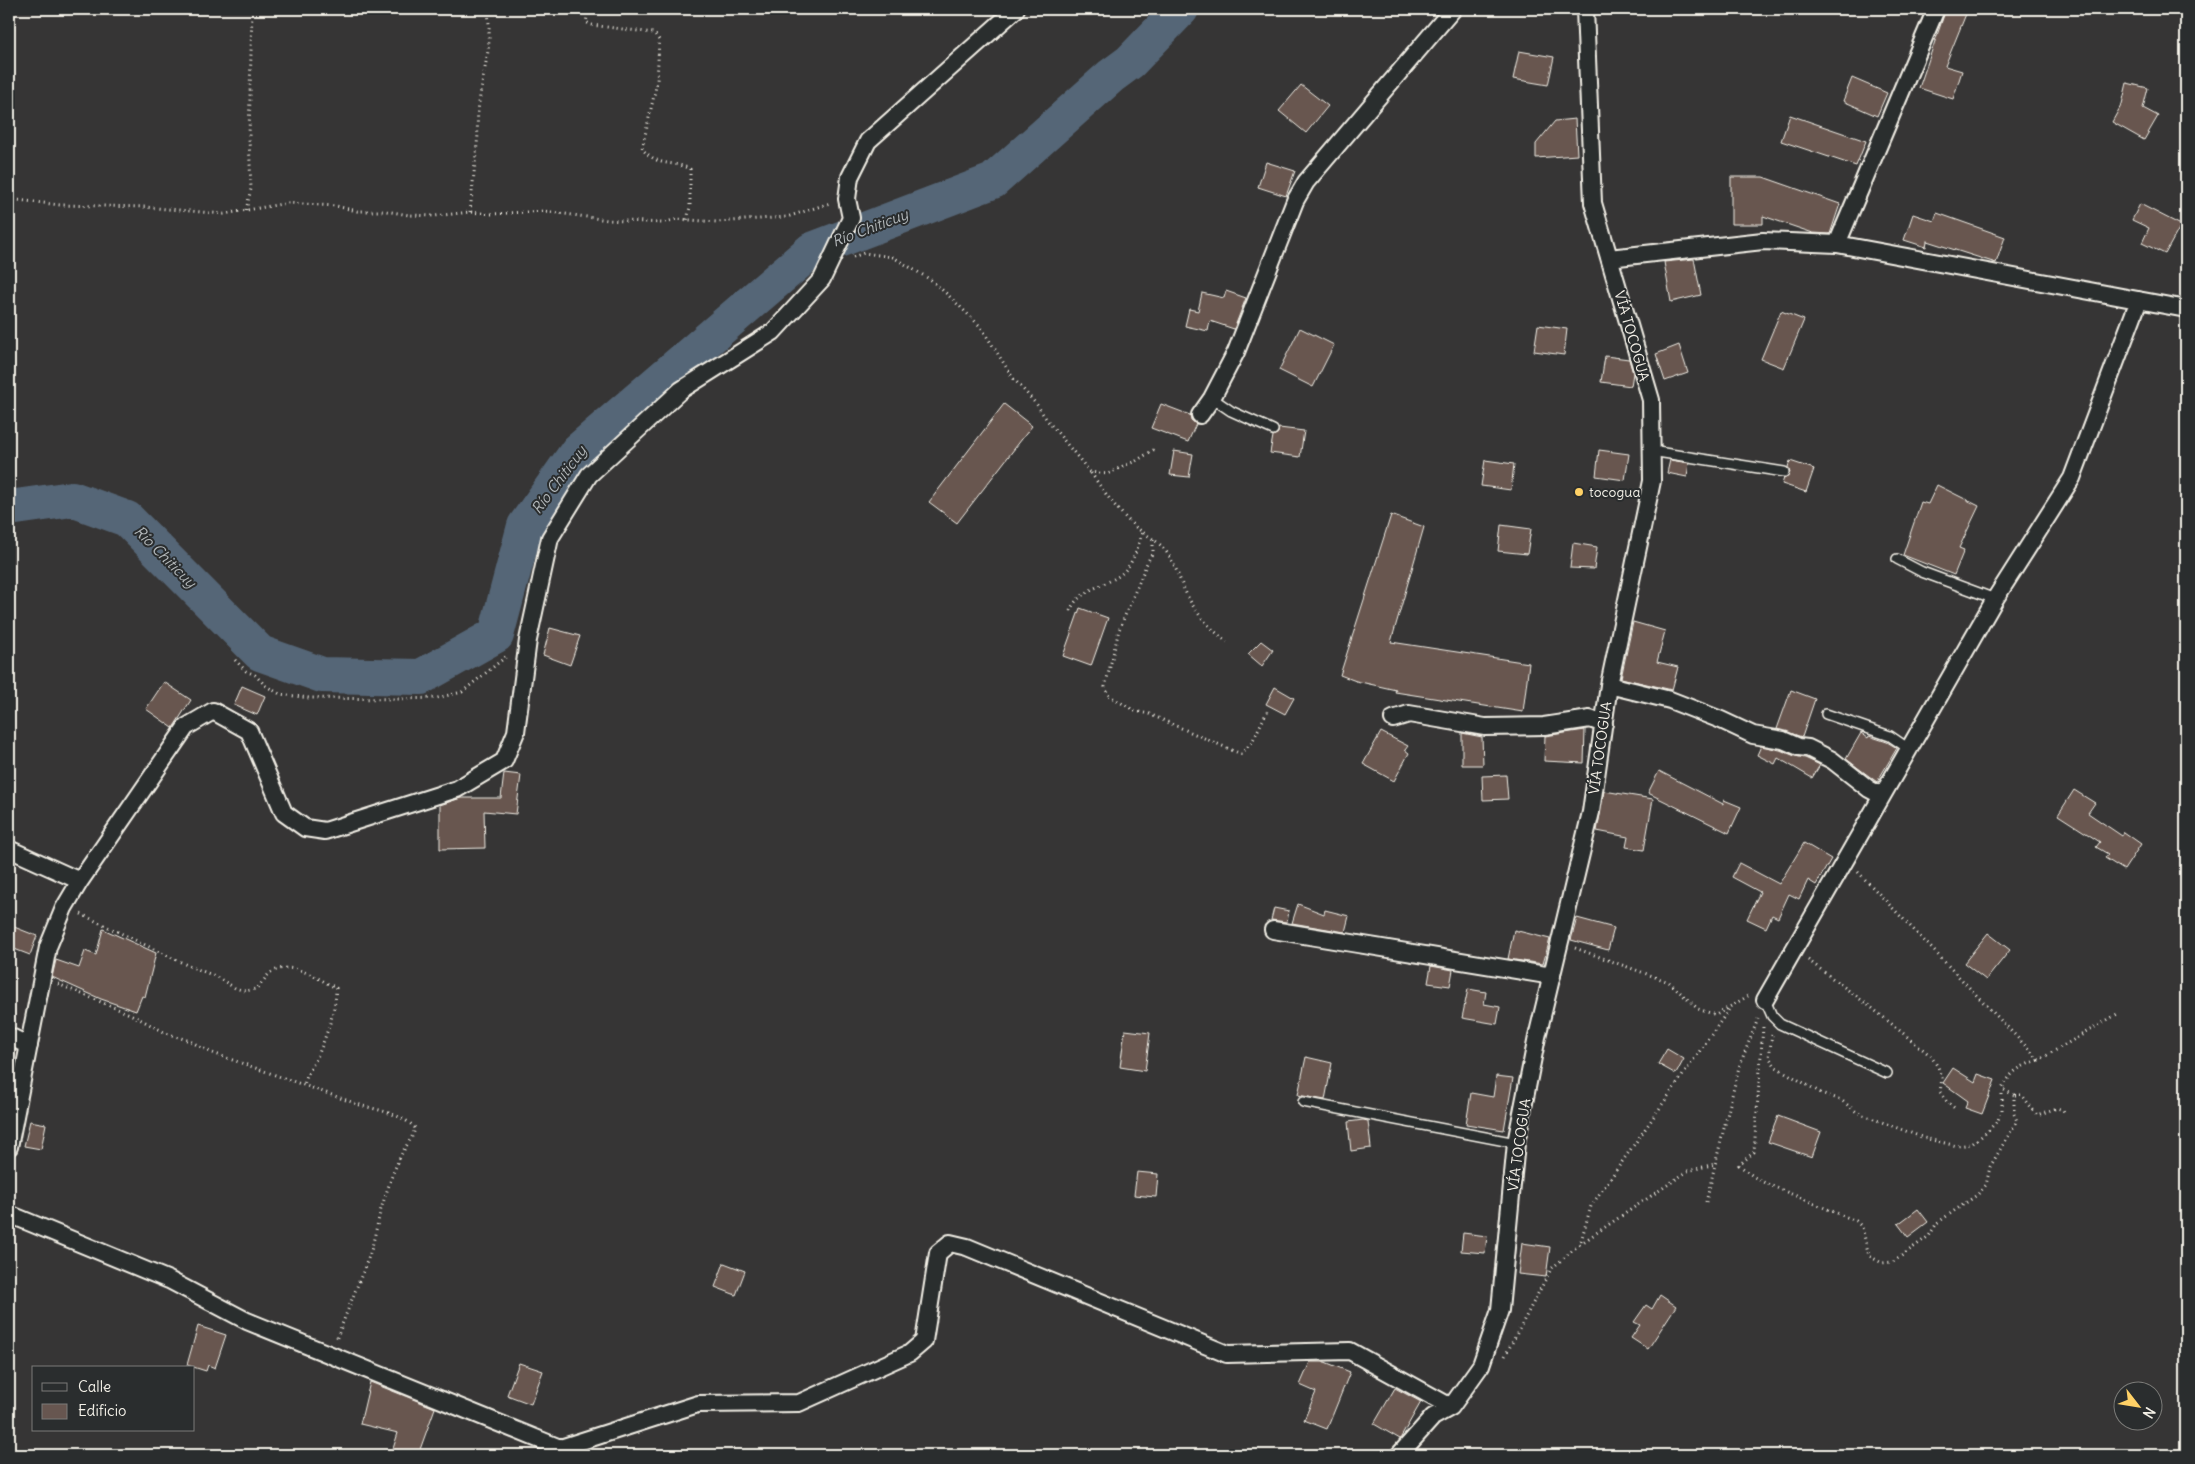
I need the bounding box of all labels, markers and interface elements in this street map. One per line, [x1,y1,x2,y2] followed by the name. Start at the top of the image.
[829,204,912,251] water label: Río Chiticuy
[1610,289,1654,383] street label: VÍA TOCOGUA
[527,441,591,517] water label: Río Chiticuy
[1589,483,1640,501] place label: tocogua
[1573,486,1585,498] marker: tocogua
[130,522,201,593] water label: Río Chiticuy
[1585,701,1615,795] street label: VÍA TOCOGUA
[1504,1098,1534,1192] street label: VÍA TOCOGUA
[32,1366,195,1432] legend
[78,1377,111,1396] text: Calle
[2112,1382,2162,1432] north arrow
[78,1401,126,1420] text: Edificio
[2139,1404,2159,1421] text: N

